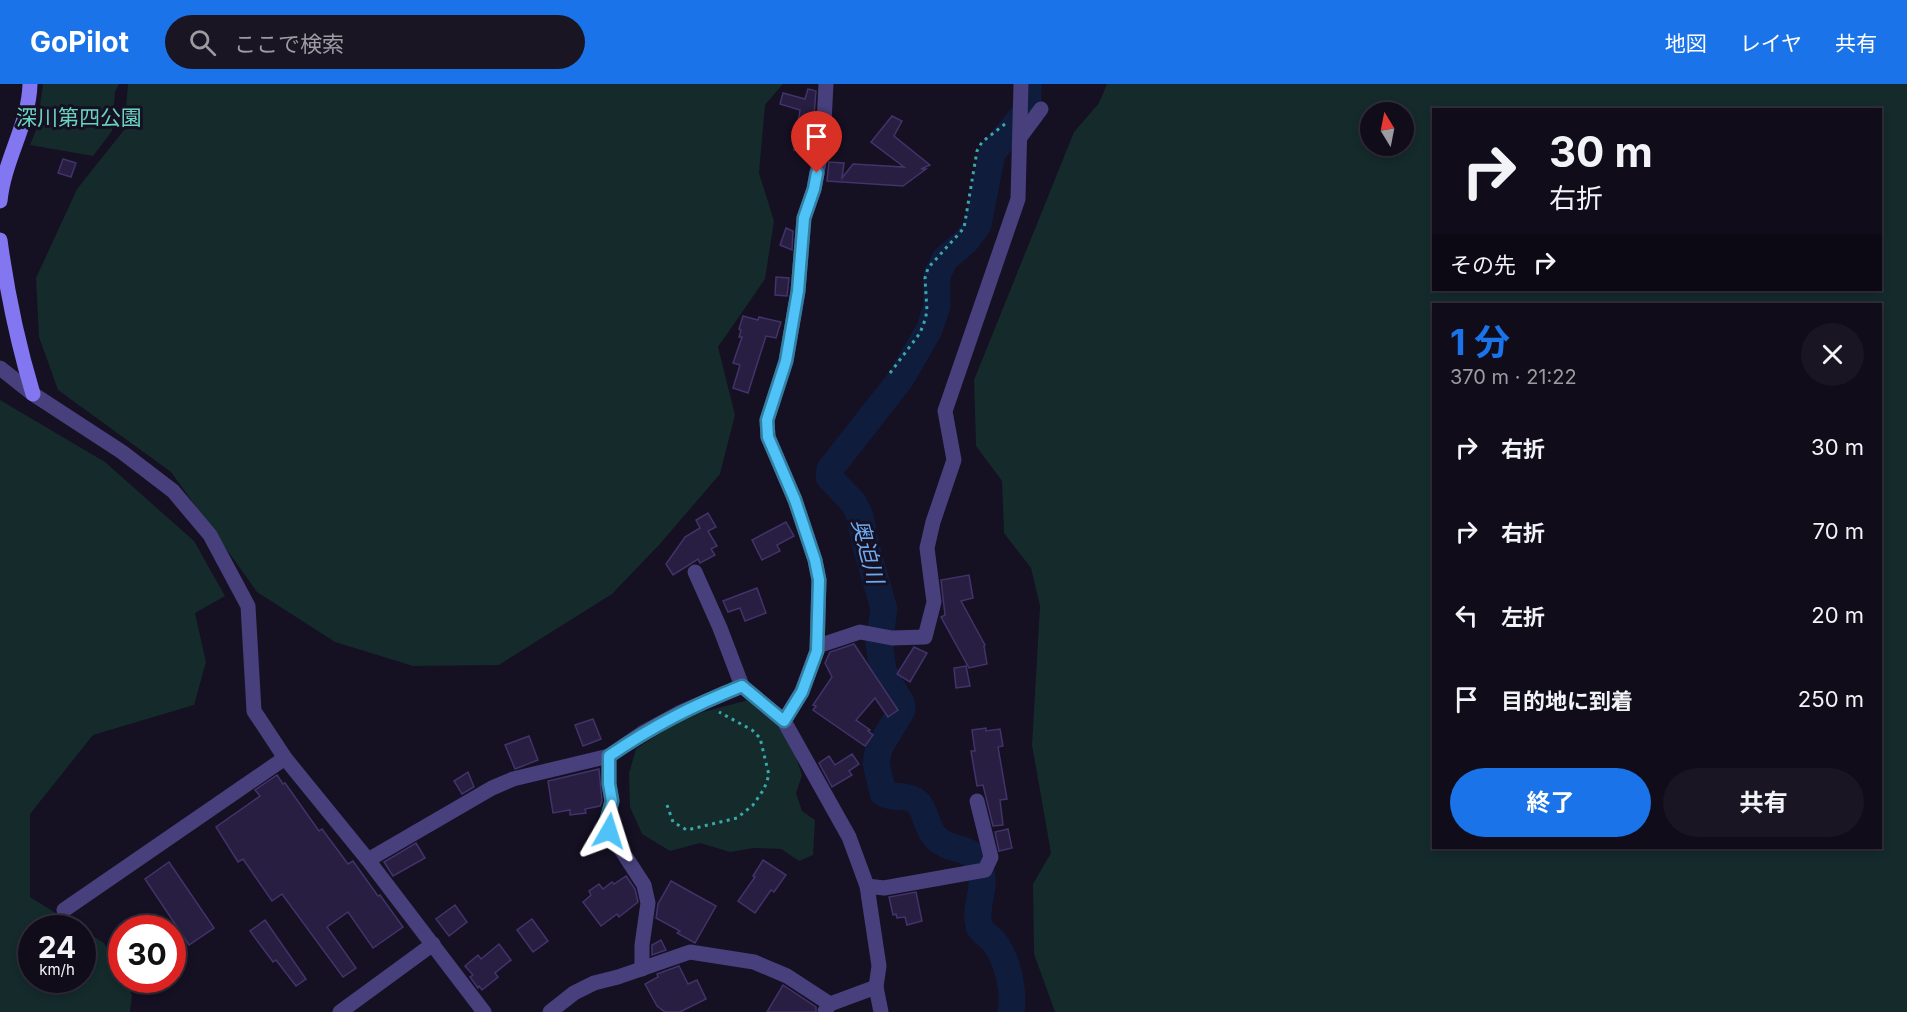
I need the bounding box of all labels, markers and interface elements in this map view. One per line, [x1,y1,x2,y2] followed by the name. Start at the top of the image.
[165,15,585,69] search box
[30,25,129,59] text: GoPilot
[186,26,219,59] icon: search
[234,31,344,57] text: ここで検索
[1665,31,1707,56] text: 地図
[1740,31,1802,56] text: レイヤ
[1835,31,1877,56] text: 共有
[1360,102,1414,156] north arrow
[1360,102,1414,156] map controls
[16,105,142,130] park label: 深川第四公園
[791,111,842,173] pin
[800,120,833,153] icon: arrive
[1549,126,1653,177] text: 30 m
[1450,132,1528,210] icon: right
[1549,182,1603,215] text: 右折
[1528,246,1561,279] icon: right
[1450,252,1516,278] text: その先
[1450,320,1510,364] text: 1 分
[1801,323,1864,386] button: close
[1450,365,1577,389] text: 370 m · 21:22
[1450,431,1483,464] icon: right
[1811,434,1864,460] text: 30 m
[1501,436,1545,462] text: 右折
[1450,515,1483,548] icon: right
[847,516,890,588] water label: 奥迫川
[1813,518,1864,544] text: 70 m
[1501,520,1545,546] text: 右折
[1450,599,1483,632] icon: left
[1811,602,1864,628] text: 20 m
[1501,604,1545,630] text: 左折
[1450,683,1483,716] icon: arrive
[1798,686,1864,712] text: 250 m
[1501,688,1633,714] text: 目的地に到着
[1450,768,1651,837] button: 終了
[1663,768,1864,837] button: 共有
[577,799,641,863] position arrow
[108,915,186,993] speed limit sign: 30
[38,929,76,965] text: 24
[39,960,75,979] text: km/h

